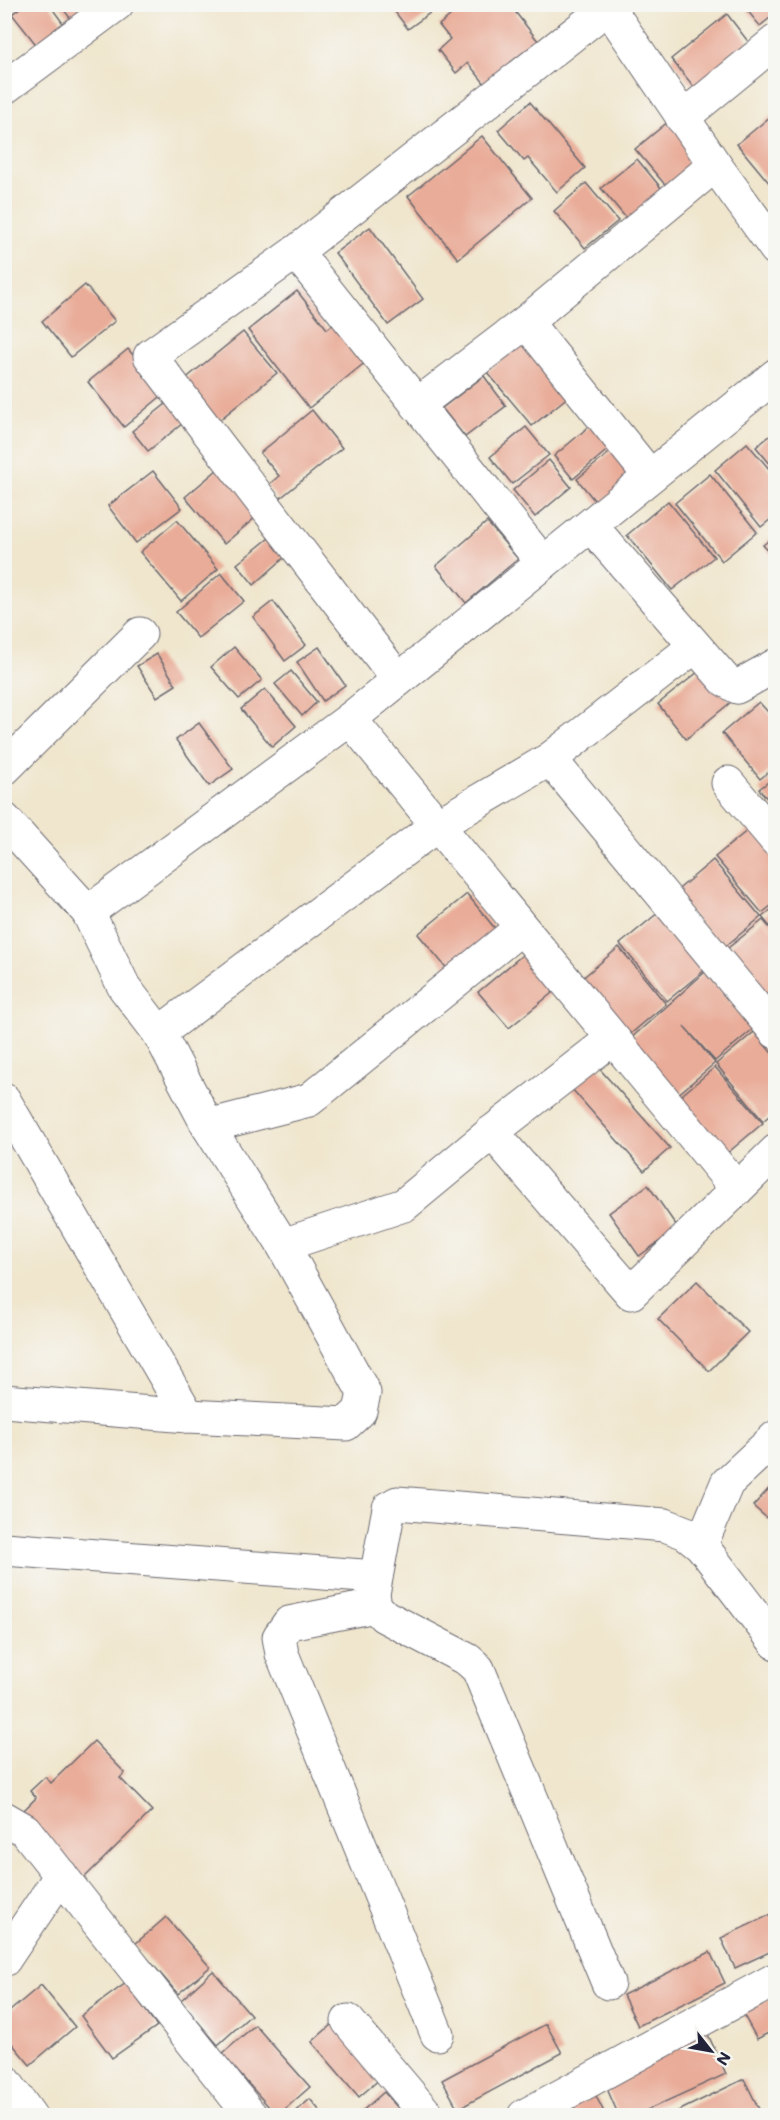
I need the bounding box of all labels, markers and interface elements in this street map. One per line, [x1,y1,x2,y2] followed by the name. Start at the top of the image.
[681,2021,741,2081] north arrow
[712,2048,736,2070] text: N

